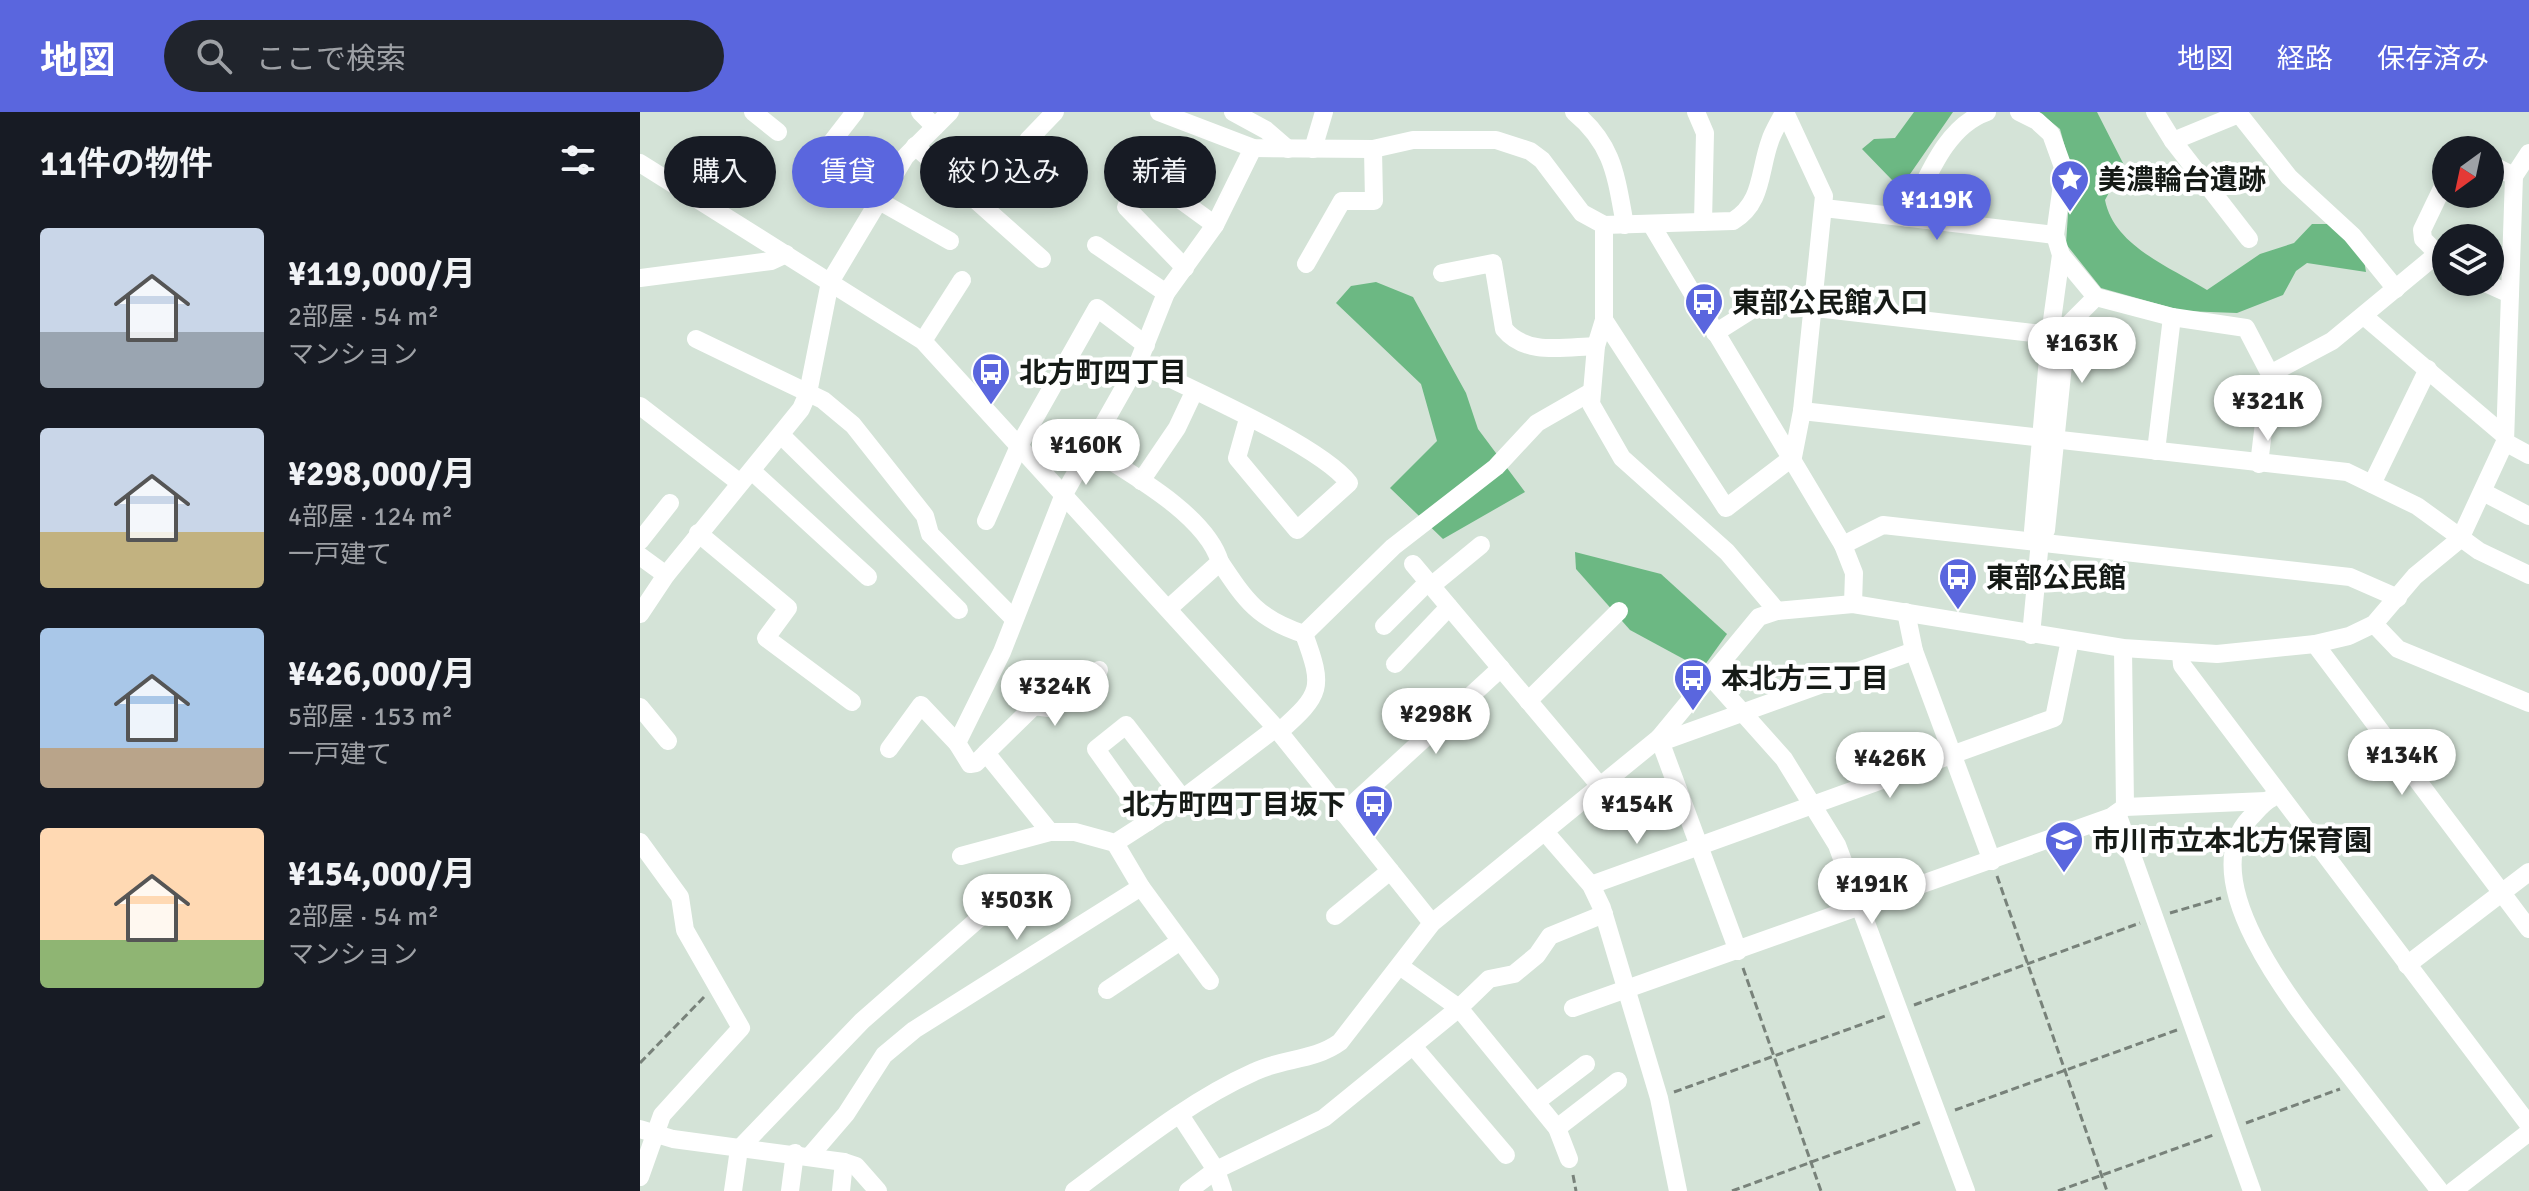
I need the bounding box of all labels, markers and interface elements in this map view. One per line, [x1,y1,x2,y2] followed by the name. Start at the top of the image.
[164,20,724,92] search box
[192,34,236,78] icon: search
[40,37,116,84] text: 地図
[256,41,406,78] text: ここで検索
[2177,42,2233,76] text: 地図
[2277,42,2333,76] text: 経路
[2377,42,2489,76] text: 保存済み
[664,136,776,208] chip: 購入
[792,136,904,208] chip: 賃貸
[920,136,1088,208] chip: 絞り込み
[1104,136,1216,208] chip: 新着
[2432,136,2504,208] north arrow
[2432,136,2504,296] map controls
[556,138,600,182] icon: filters
[40,143,213,185] text: 11件の物件
[2049,158,2091,213] place icon: 美濃輪台遺跡
[2098,163,2266,197] place label: 美濃輪台遺跡
[1881,174,1993,242] pin: ¥119K
[1901,184,1973,216] text: ¥119K
[2432,224,2504,296] button: layers
[288,253,476,295] text: ¥119,000/月
[104,260,200,356] icon: home
[1683,281,1725,336] bus stop icon: 東部公民館入口
[1732,286,1928,320] place label: 東部公民館入口
[288,301,439,333] text: 2部屋 · 54 m²
[2026,317,2138,385] pin: ¥163K
[2046,327,2118,359] text: ¥163K
[288,339,418,371] text: マンション
[970,351,1012,406] bus stop icon: 北方町四丁目
[1019,356,1187,390] place label: 北方町四丁目
[2212,375,2324,443] pin: ¥321K
[2232,385,2304,417] text: ¥321K
[1030,419,1142,487] pin: ¥160K
[1050,429,1122,461] text: ¥160K
[288,453,476,495] text: ¥298,000/月
[104,460,200,556] icon: home
[288,501,453,533] text: 4部屋 · 124 m²
[288,539,392,571] text: 一戸建て
[1937,556,1979,611] bus stop icon: 東部公民館
[1986,561,2126,595] place label: 東部公民館
[288,653,476,695] text: ¥426,000/月
[1672,657,1714,712] bus stop icon: 本北方三丁目
[104,660,200,756] icon: home
[999,660,1111,728] pin: ¥324K
[1721,662,1889,696] place label: 本北方三丁目
[1019,670,1091,702] text: ¥324K
[1380,688,1492,756] pin: ¥298K
[1400,698,1472,730] text: ¥298K
[288,701,453,733] text: 5部屋 · 153 m²
[2346,729,2458,797] pin: ¥134K
[1834,732,1946,800] pin: ¥426K
[288,739,392,771] text: 一戸建て
[2366,739,2438,771] text: ¥134K
[1854,742,1926,774] text: ¥426K
[1581,778,1693,846] pin: ¥154K
[1353,783,1395,838] bus stop icon: 北方町四丁目坂下
[1122,788,1346,822] place label: 北方町四丁目坂下
[1601,788,1673,820] text: ¥154K
[2043,819,2085,874] school or university icon: 市川市立本北方保育園
[2092,824,2372,858] place label: 市川市立本北方保育園
[288,853,476,895] text: ¥154,000/月
[1816,858,1928,926] pin: ¥191K
[104,860,200,956] icon: home
[1836,868,1908,900] text: ¥191K
[961,874,1073,942] pin: ¥503K
[981,884,1053,916] text: ¥503K
[288,901,439,933] text: 2部屋 · 54 m²
[288,939,418,971] text: マンション

